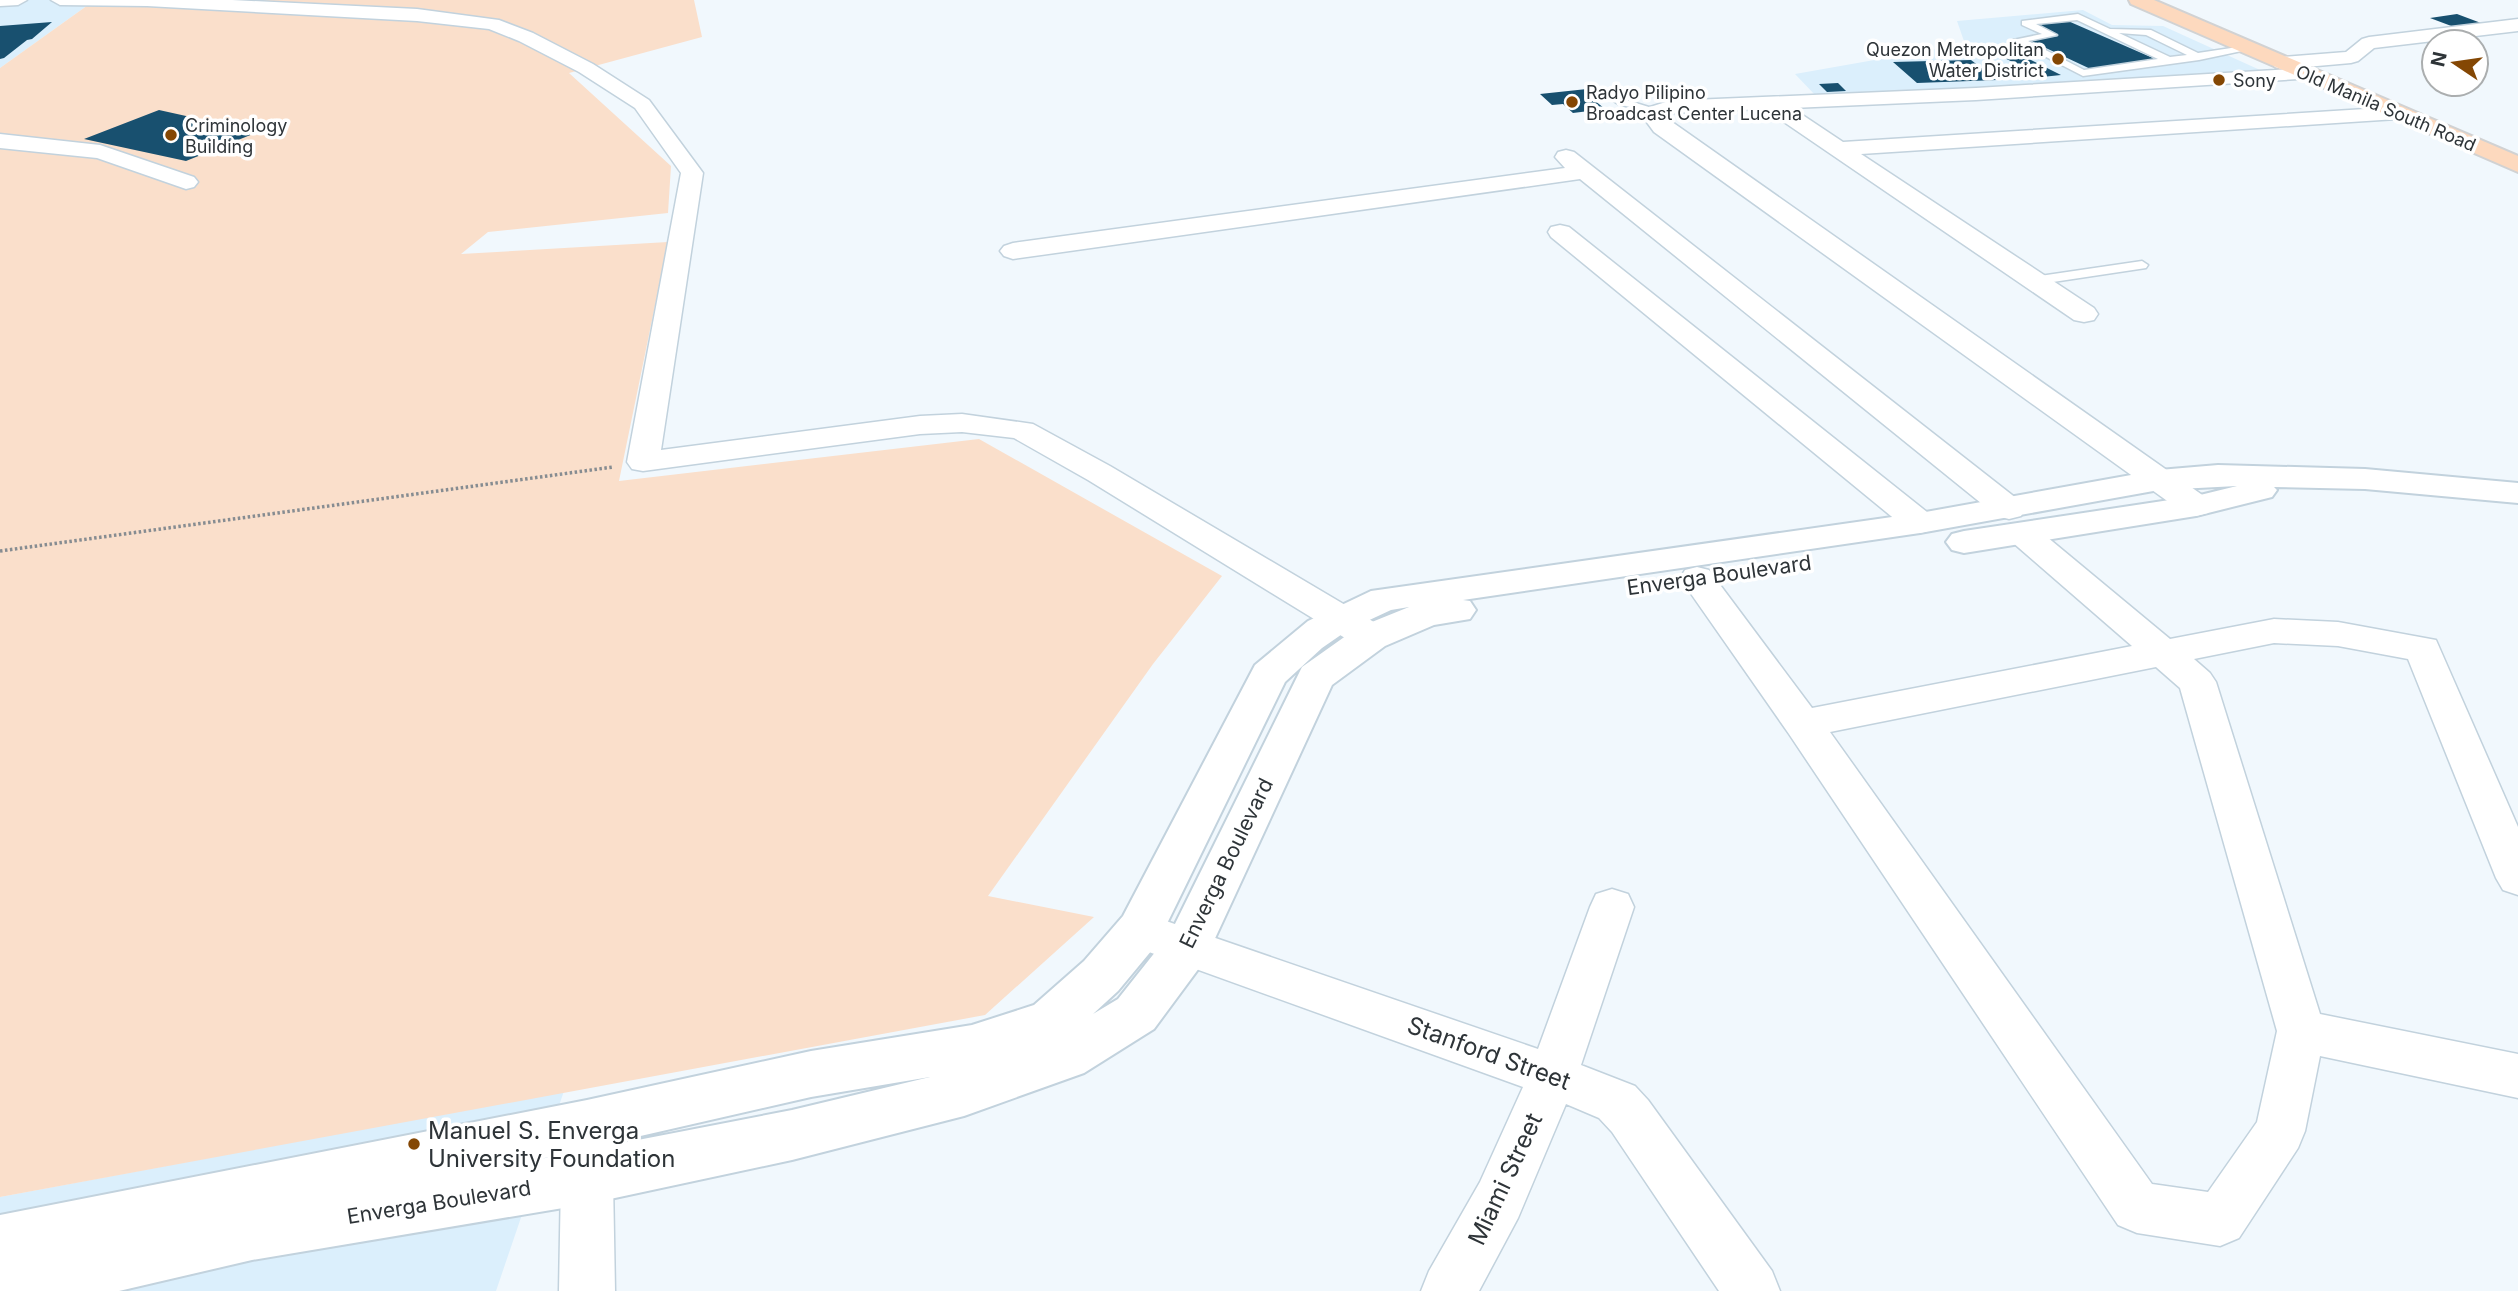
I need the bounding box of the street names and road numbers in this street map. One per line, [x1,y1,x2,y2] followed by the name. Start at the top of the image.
[2293,61,2479,155] street label: Old Manila South Road
[1625,550,1813,600] street label: Enverga Boulevard
[1174,774,1278,952] street label: Enverga Boulevard
[1404,1010,1575,1096] street label: Stanford Street
[1462,1108,1548,1250] street label: Miami Street
[345,1175,533,1229] street label: Enverga Boulevard

